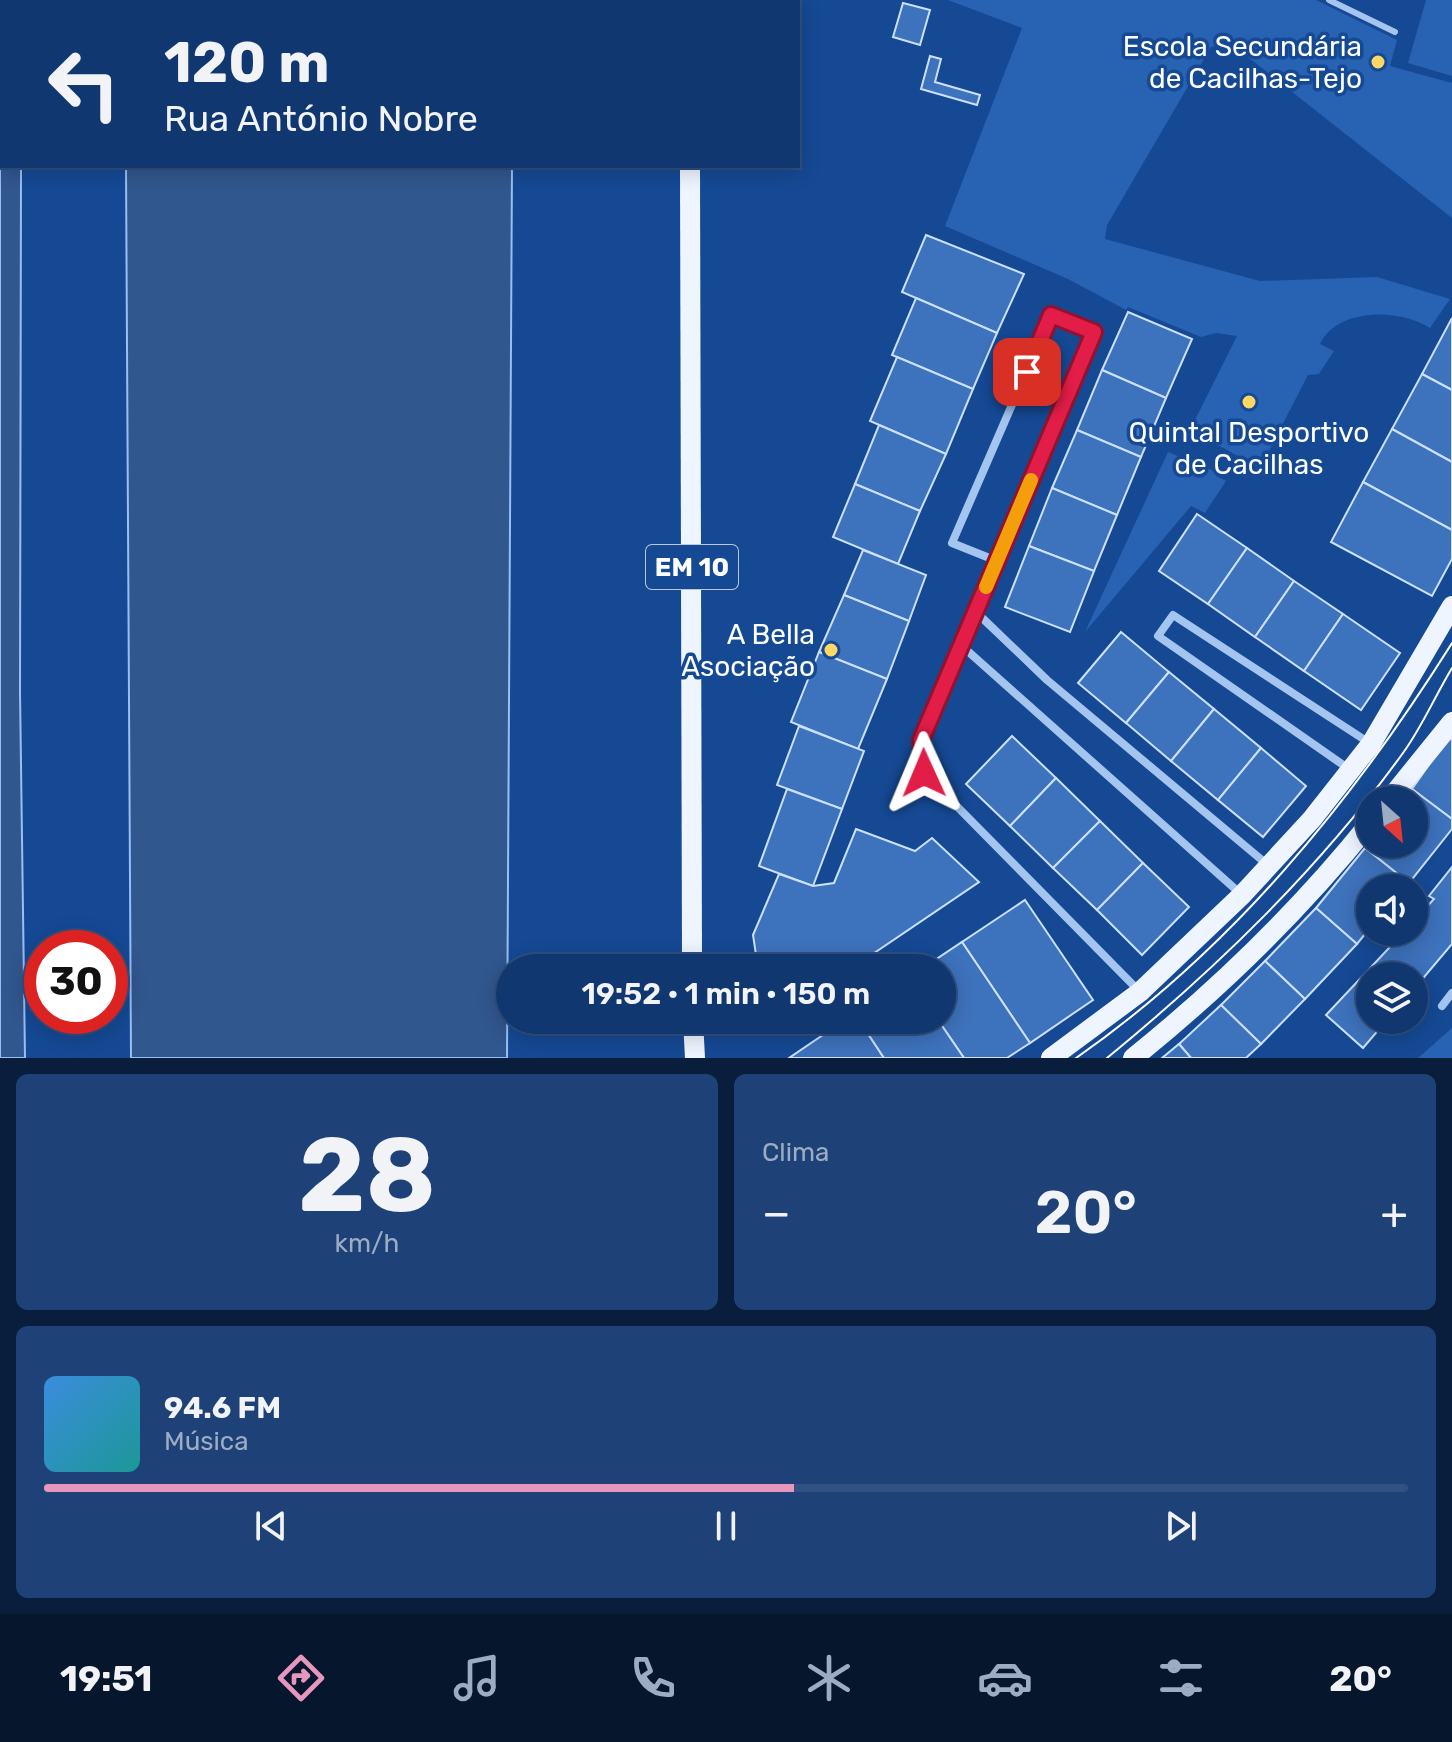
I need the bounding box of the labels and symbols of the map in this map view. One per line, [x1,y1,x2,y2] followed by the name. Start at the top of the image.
[1123,30,1362,95] place label: Escola Secundária de Cacilhas-Tejo
[1369,53,1387,71] marker: Escola Secundária de Cacilhas-Tejo
[993,338,1061,406] pin
[1240,393,1258,411] marker: Quintal Desportivo de Cacilhas
[1129,416,1369,481] place label: Quintal Desportivo de Cacilhas
[646,545,738,589] road number: EM 10
[681,618,815,683] place label: A Bella Asociação
[822,641,840,659] marker: A Bella Asociação
[882,731,966,815] position arrow
[1356,786,1428,858] north arrow
[24,930,128,1034] speed limit sign: 30

